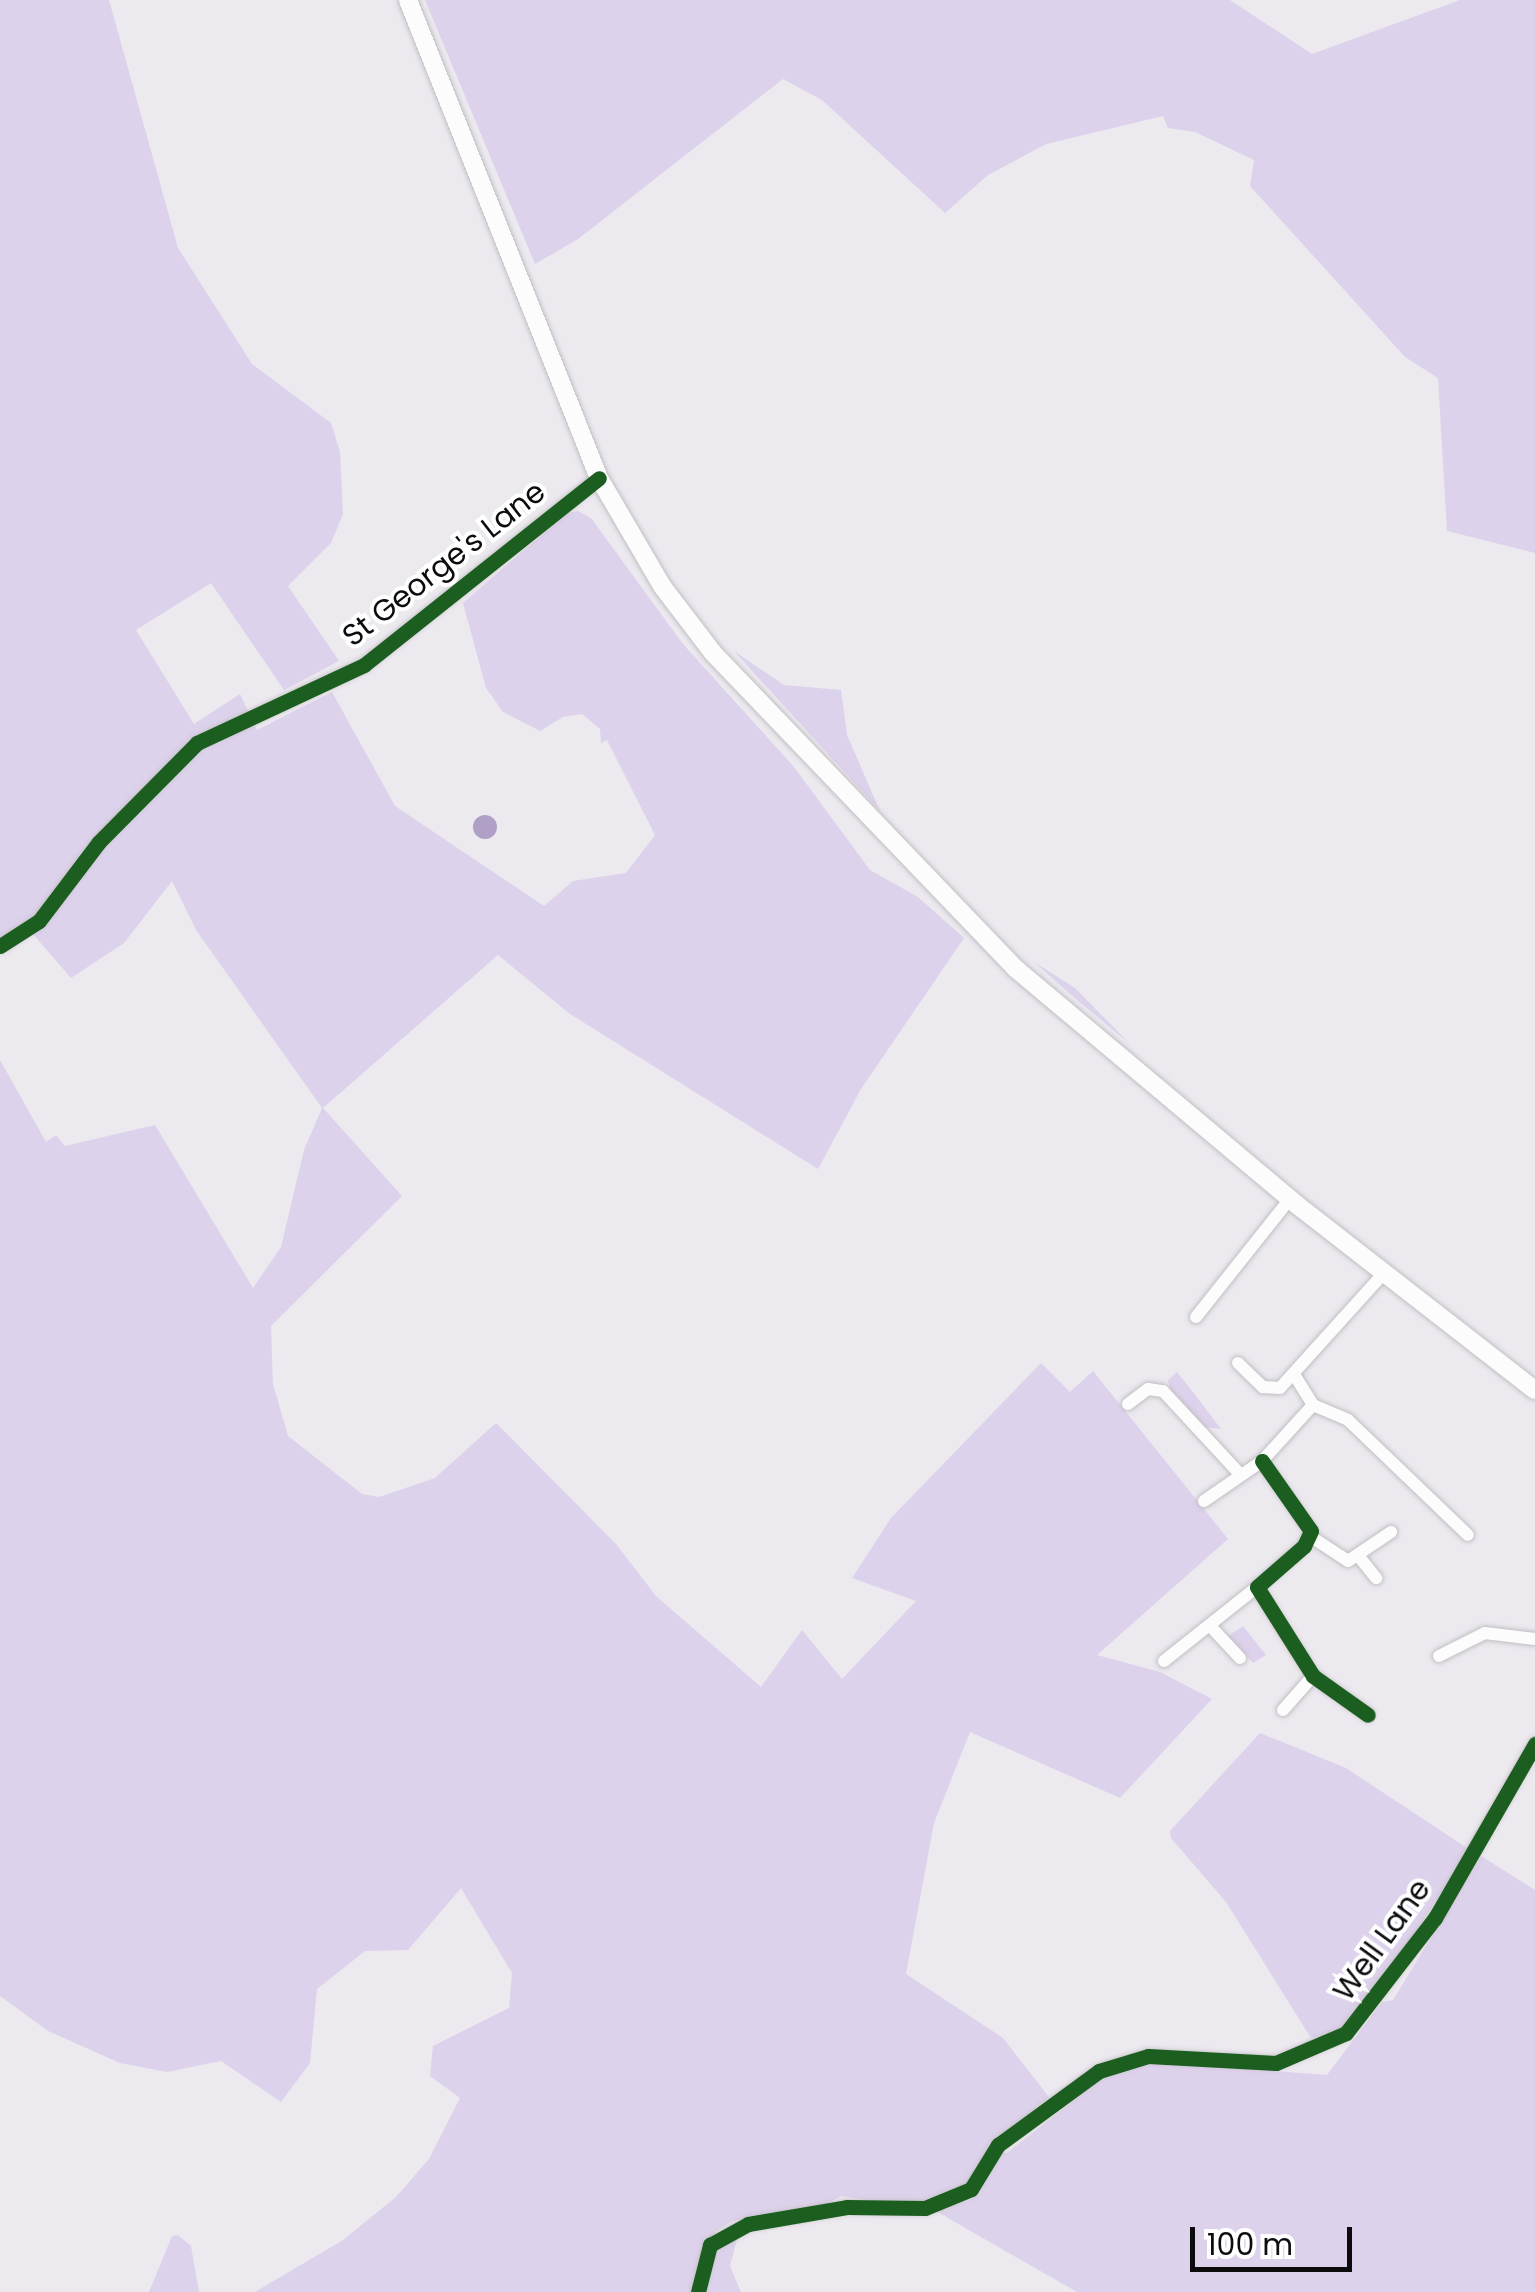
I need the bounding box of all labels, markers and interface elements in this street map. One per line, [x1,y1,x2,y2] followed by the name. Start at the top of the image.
[336,474,552,654] street label: St George's Lane
[1326,1872,1438,2008] street label: Well Lane
[1195,2207,1358,2269] scale bar
[1207,2223,1293,2266] text: 100 m

